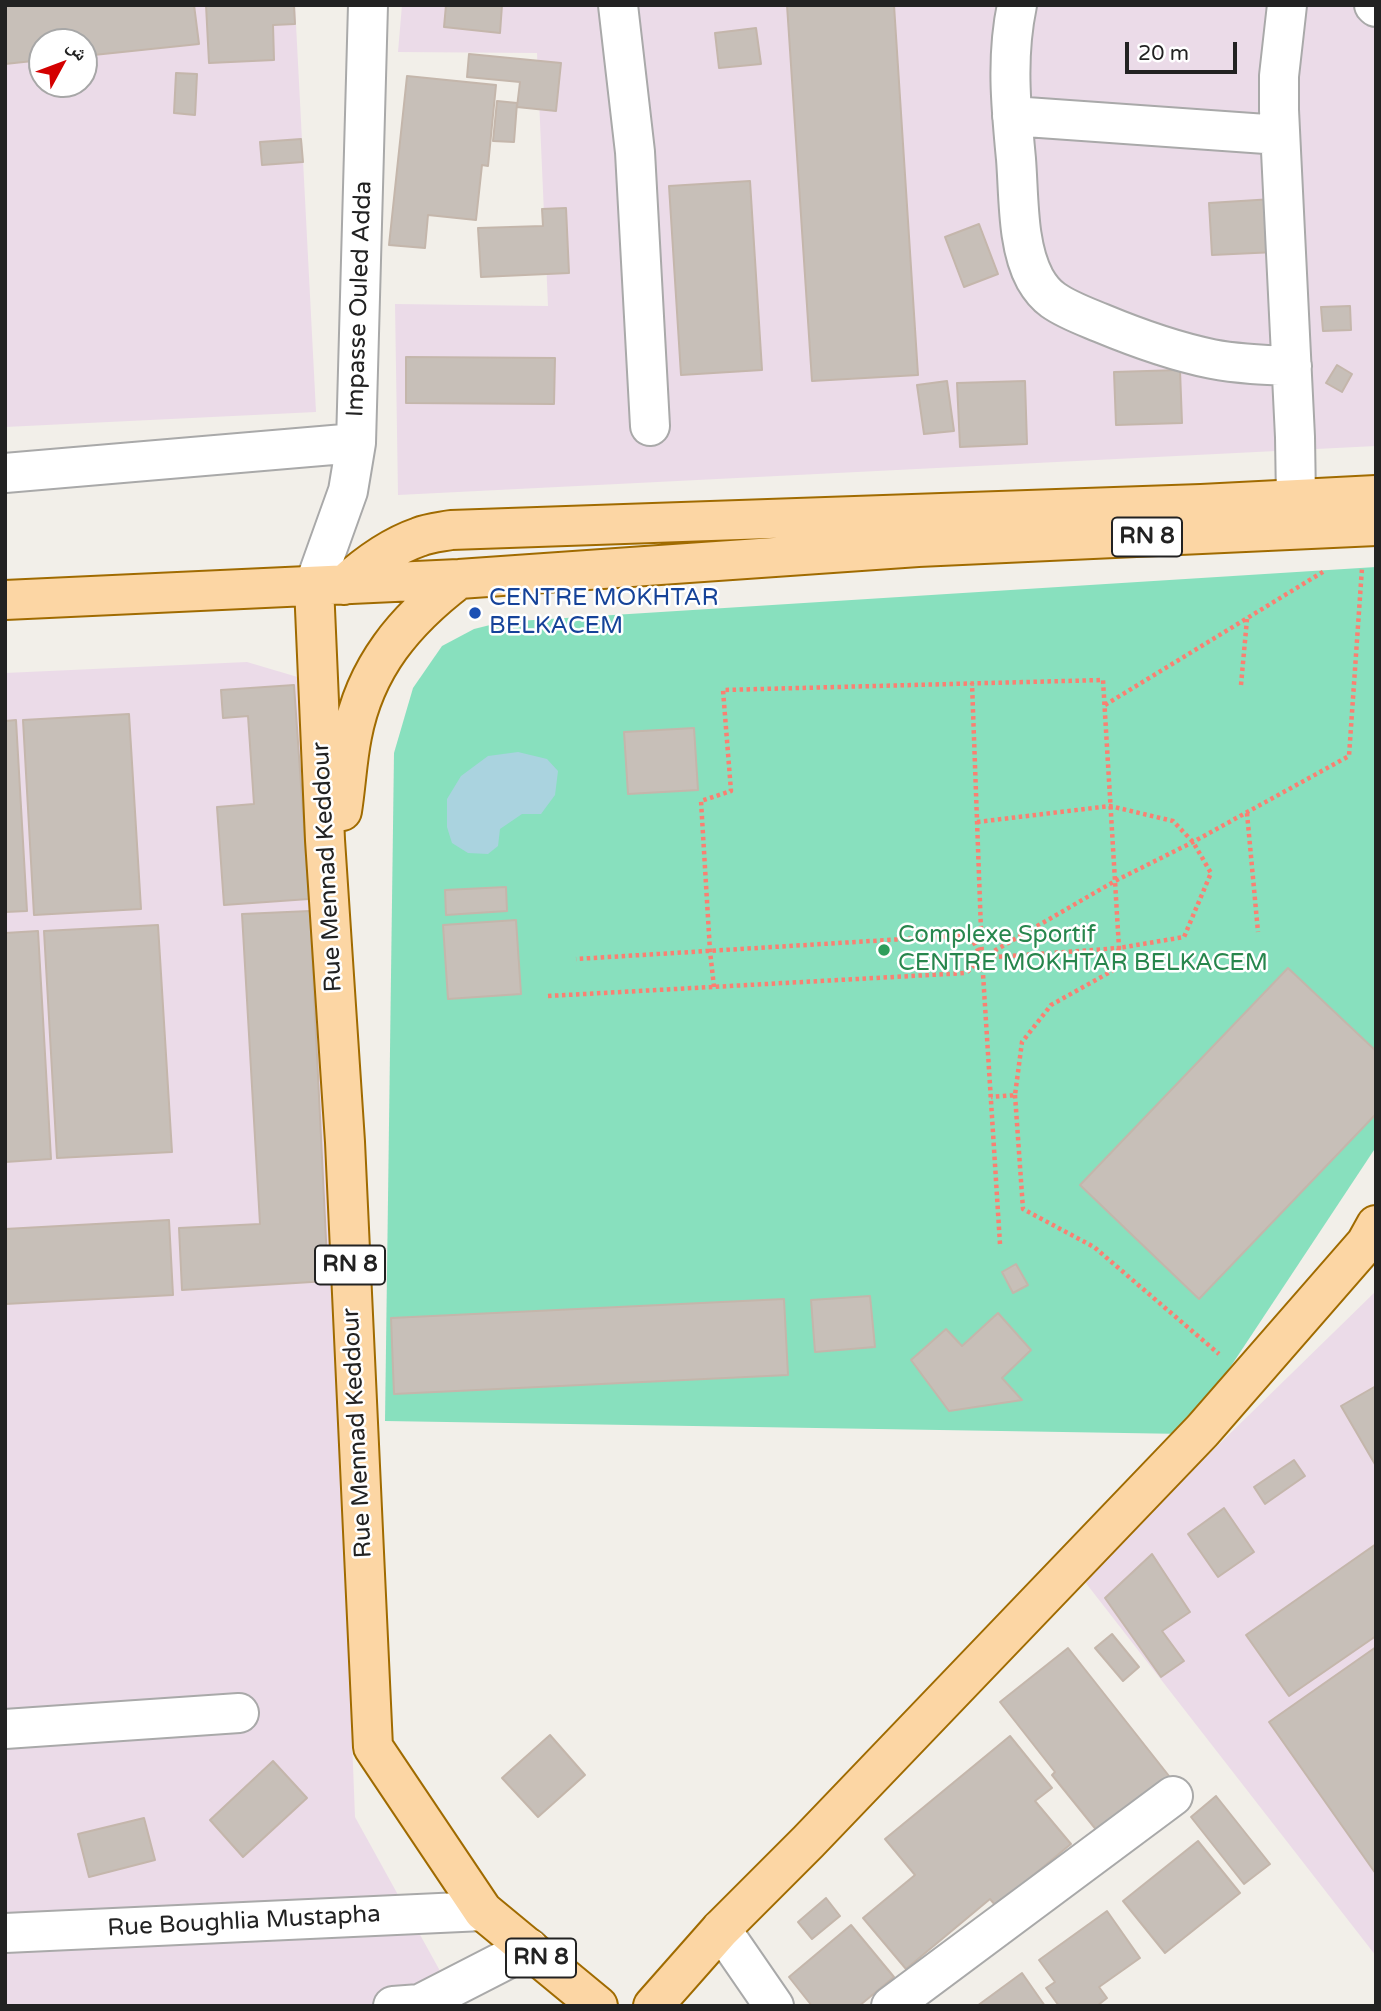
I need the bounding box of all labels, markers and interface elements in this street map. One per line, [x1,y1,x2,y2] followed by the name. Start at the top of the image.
[28,28,98,98] north arrow
[1129,28,1241,72] scale bar
[62,36,92,65] text: ش
[1138,41,1189,66] text: 20 m
[341,180,379,418] street label: Impasse Ouled Adda
[1112,517,1182,556] road number: RN 8
[489,585,719,641] place label: CENTRE MOKHTAR BELKACEM
[467,605,483,621] marker: CENTRE MOKHTAR BELKACEM
[307,741,349,993] street label: Rue Mennad Keddour
[898,922,1268,978] place label: Complexe Sportif CENTRE MOKHTAR BELKACEM
[876,942,892,958] marker: Complexe Sportif CENTRE MOKHTAR BELKACEM
[315,1246,385,1284] road number: RN 8
[337,1307,379,1559] street label: Rue Mennad Keddour
[107,1900,381,1944] street label: Rue Boughlia Mustapha
[506,1938,576,1978] road number: RN 8

